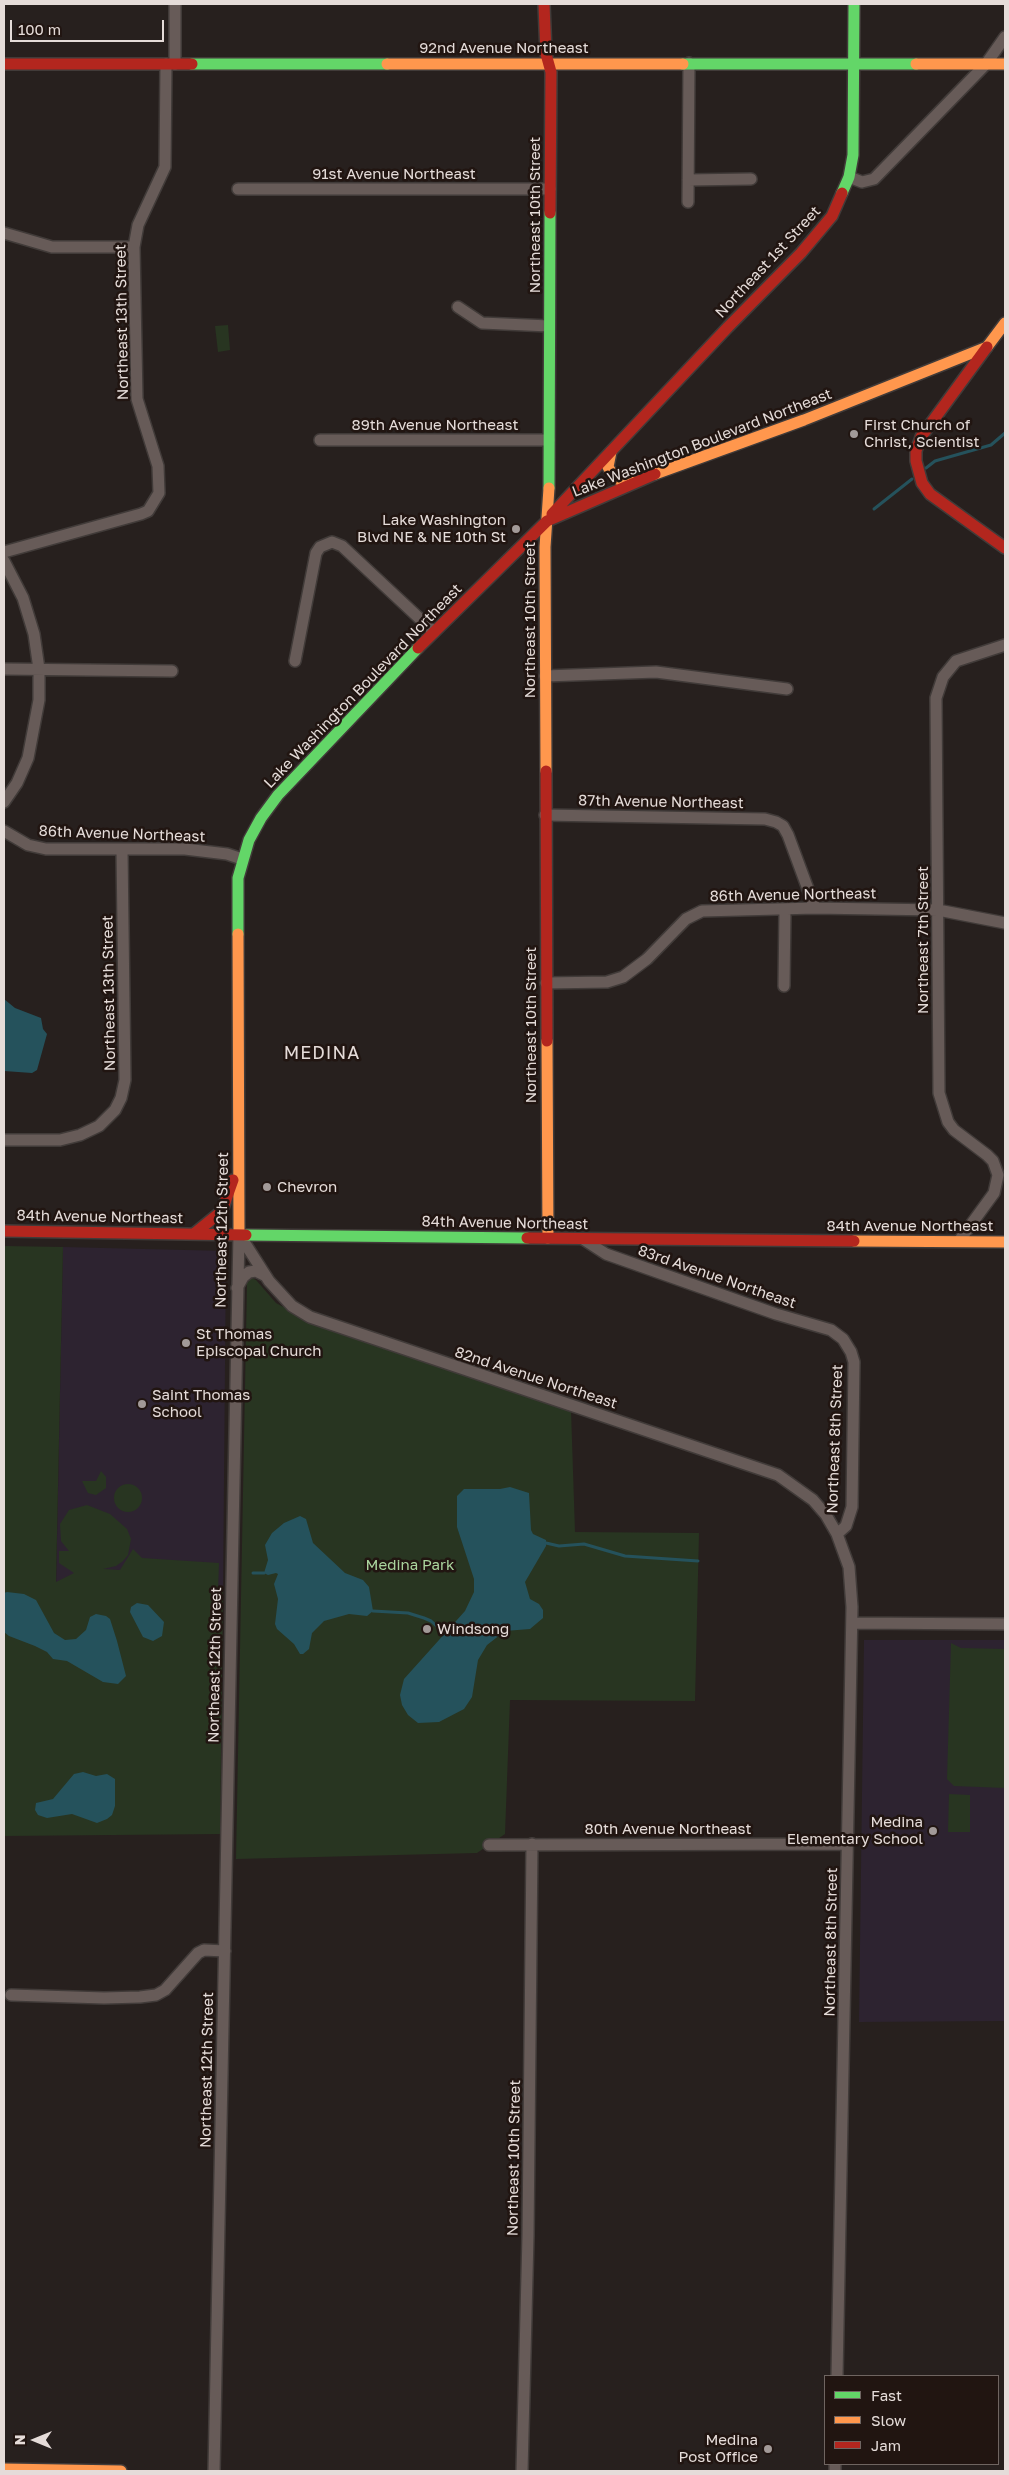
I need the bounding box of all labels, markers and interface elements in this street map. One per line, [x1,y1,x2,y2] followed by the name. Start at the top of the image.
[12,10,166,42] scale bar
[18,20,61,38] text: 100 m
[419,39,589,57] street label: 92nd Avenue Northeast
[526,137,544,293] street label: Northeast 10th Street
[312,165,476,183] street label: 91st Avenue Northeast
[712,202,824,322] street label: Northeast 1st Street
[112,244,132,400] street label: Northeast 13th Street
[570,385,834,501] street label: Lake Washington Boulevard Northeast
[352,416,518,434] street label: 89th Avenue Northeast
[864,416,979,451] place label: First Church of Christ, Scientist
[848,428,860,440] marker: First Church of Christ, Scientist
[357,511,506,546] place label: Lake Washington Blvd NE & NE 10th St
[510,523,522,535] marker: Lake Washington Blvd NE & NE 10th St
[521,542,539,698] street label: Northeast 10th Street
[260,580,466,792] street label: Lake Washington Boulevard Northeast
[578,792,744,812] street label: 87th Avenue Northeast
[38,822,206,846] street label: 86th Avenue Northeast
[914,866,932,1014] street label: Northeast 7th Street
[709,885,877,905] street label: 86th Avenue Northeast
[99,915,119,1071] street label: Northeast 13th Street
[522,947,540,1103] street label: Northeast 10th Street
[283,1042,361,1064] district label: MEDINA
[212,1152,232,1308] street label: Northeast 12th Street
[277,1178,337,1196] place label: Chevron
[261,1181,273,1193] marker: Chevron
[16,1207,184,1227] street label: 84th Avenue Northeast
[421,1213,589,1233] street label: 84th Avenue Northeast
[827,1217,993,1235] street label: 84th Avenue Northeast
[635,1241,799,1313] street label: 83rd Avenue Northeast
[196,1325,321,1360] place label: St Thomas Episcopal Church
[180,1337,192,1349] marker: St Thomas Episcopal Church
[453,1343,619,1413] street label: 82nd Avenue Northeast
[823,1364,847,1514] street label: Northeast 8th Street
[152,1386,250,1421] place label: Saint Thomas School
[136,1398,148,1410] marker: Saint Thomas School
[366,1556,454,1574] park label: Medina Park
[205,1587,225,1743] street label: Northeast 12th Street
[437,1620,509,1638] place label: Windsong
[421,1623,433,1635] marker: Windsong
[787,1813,923,1848] place label: Medina Elementary School
[584,1820,752,1838] street label: 80th Avenue Northeast
[927,1825,939,1837] marker: Medina Elementary School
[821,1867,841,2017] street label: Northeast 8th Street
[197,1992,217,2148] street label: Northeast 12th Street
[504,2080,524,2236] street label: Northeast 10th Street
[824,2375,999,2465] legend
[871,2386,902,2404] text: Fast
[871,2411,906,2429] text: Slow
[10,2415,60,2465] north arrow
[679,2431,758,2466] place label: Medina Post Office
[11,2435,28,2445] text: N
[871,2436,901,2454] text: Jam
[762,2443,774,2455] marker: Medina Post Office

